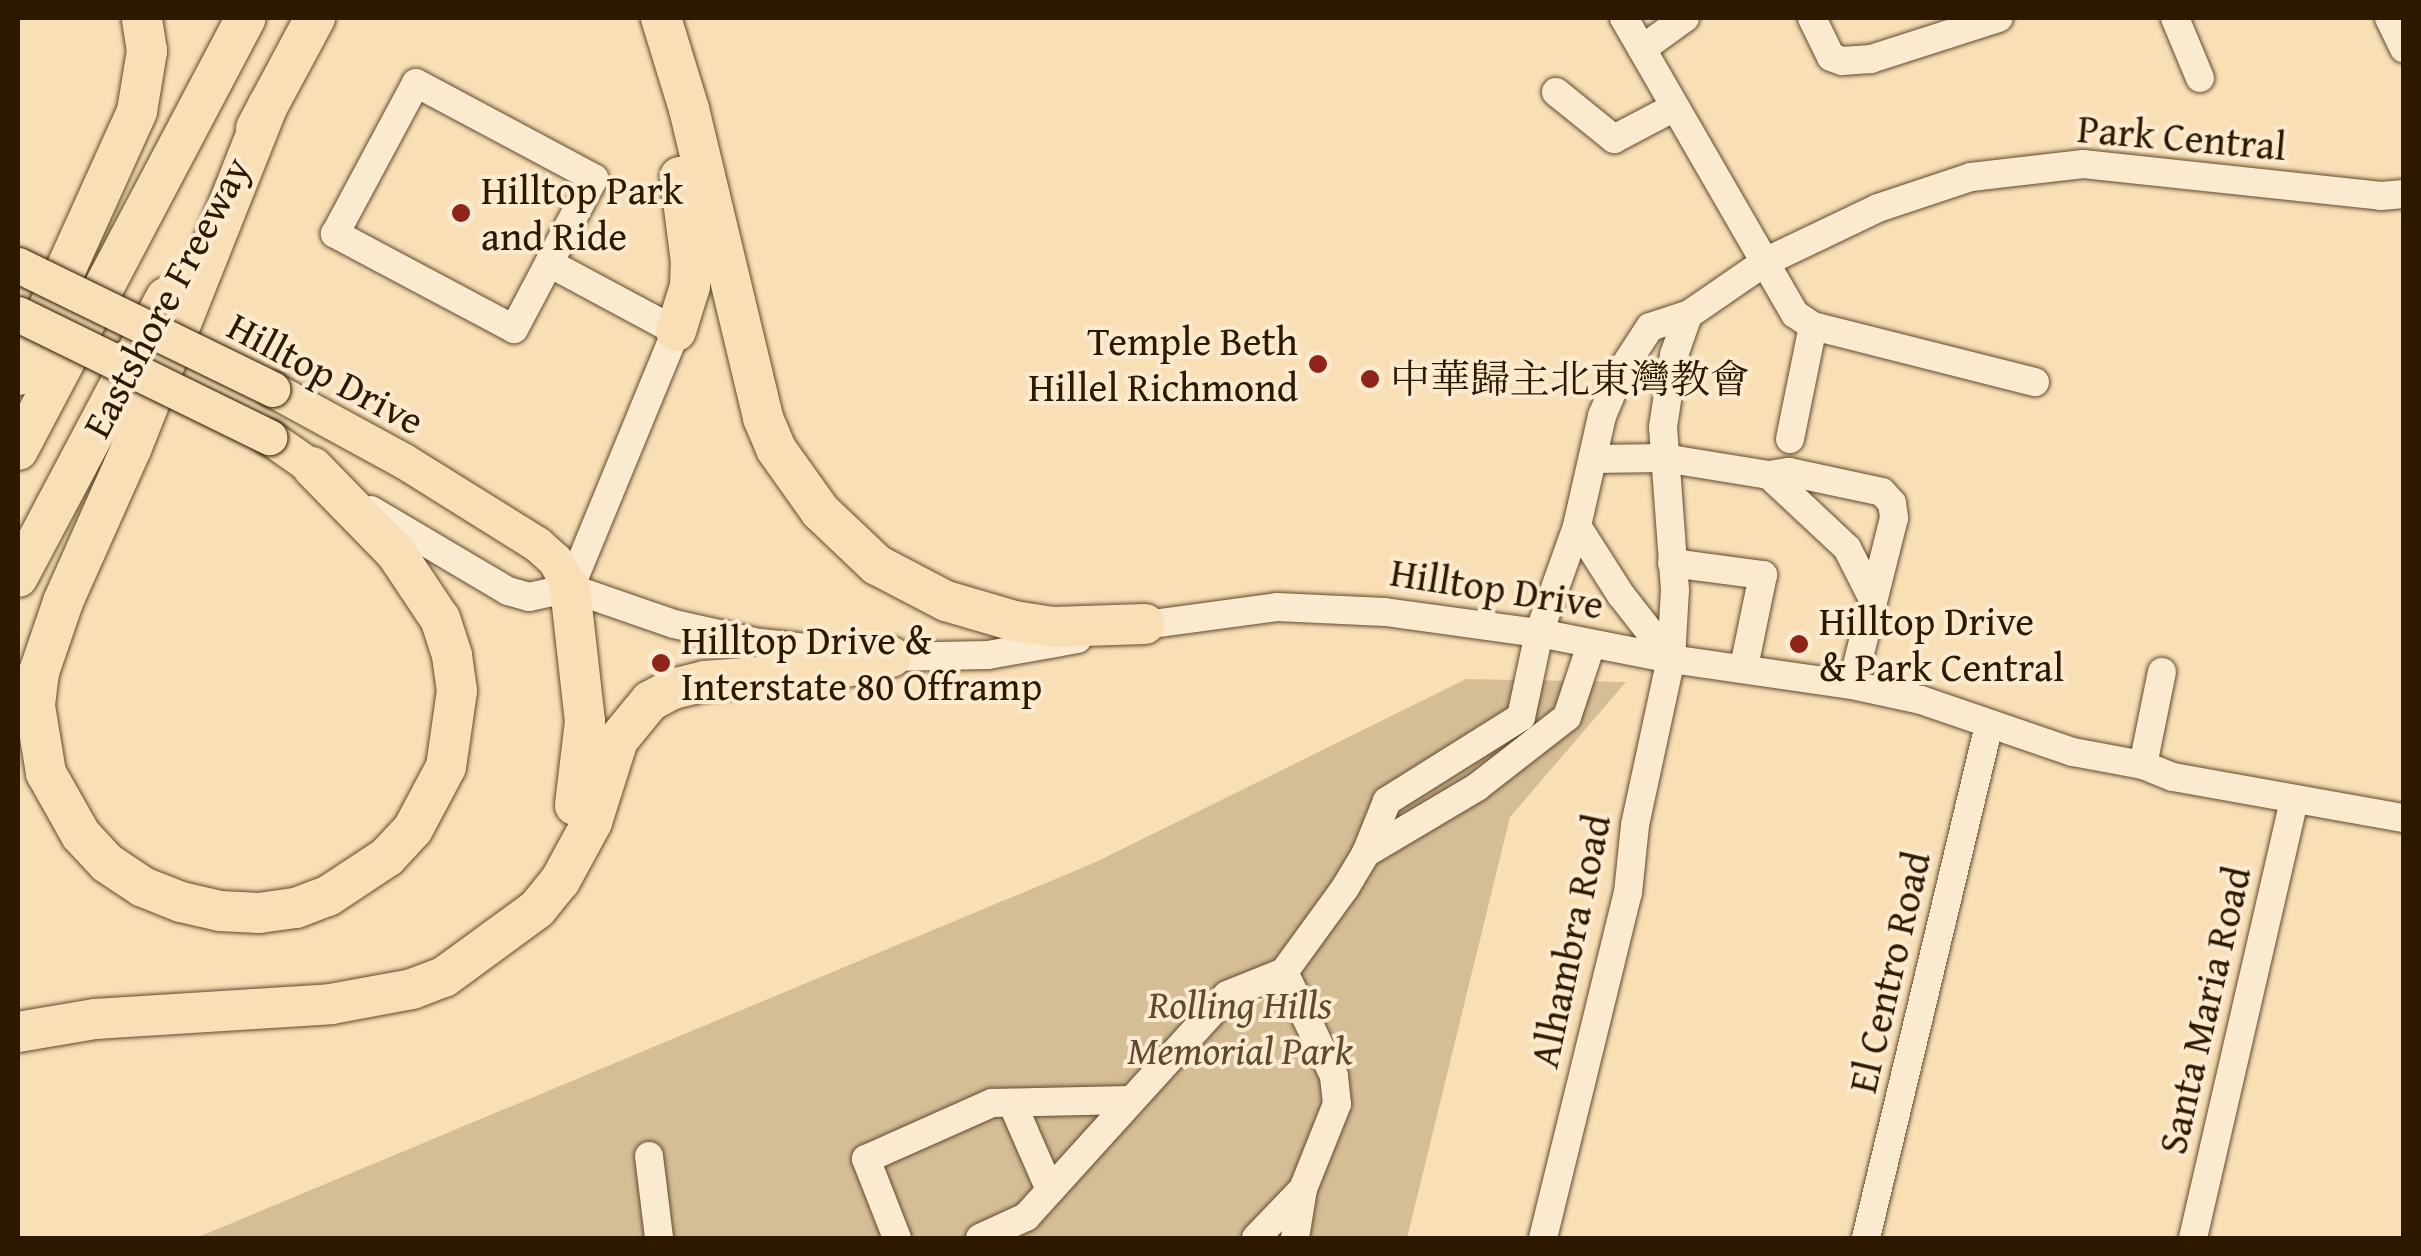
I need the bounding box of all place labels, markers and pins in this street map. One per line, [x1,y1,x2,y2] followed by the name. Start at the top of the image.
[481,166,683,260] place label: Hilltop Park and Ride
[450,202,472,224] marker: Hilltop Park and Ride
[1028,317,1298,411] place label: Temple Beth Hillel Richmond
[1307,353,1329,375] marker: Temple Beth Hillel Richmond
[1390,355,1750,403] place label: 中華歸主北東灣教會
[1359,368,1381,390] marker: 中華歸主北東灣教會
[1819,597,2064,691] place label: Hilltop Drive & Park Central
[681,616,1042,710] place label: Hilltop Drive & Interstate 80 Offramp
[1788,633,1810,655] marker: Hilltop Drive & Park Central
[650,652,672,674] marker: Hilltop Drive & Interstate 80 Offramp

